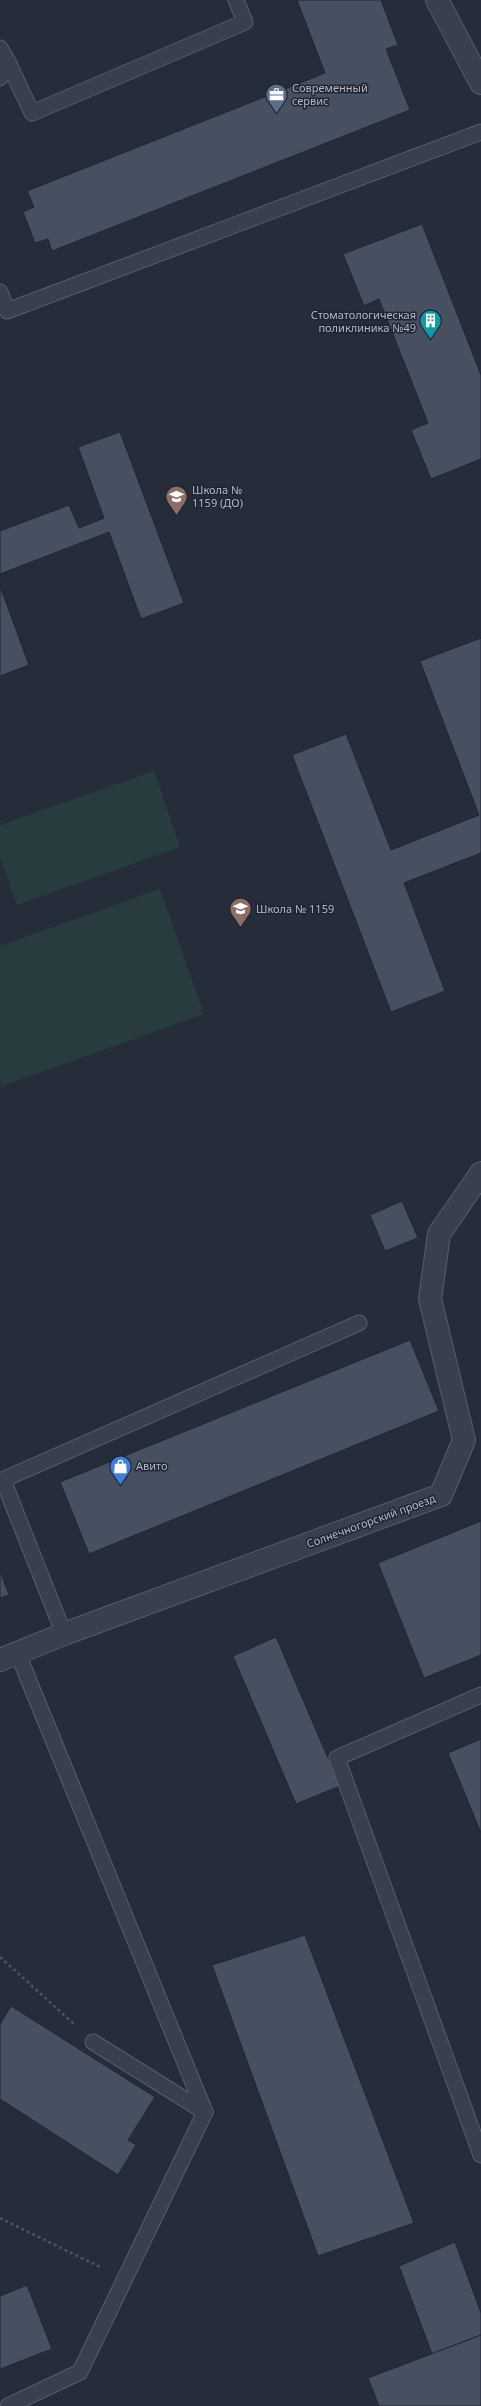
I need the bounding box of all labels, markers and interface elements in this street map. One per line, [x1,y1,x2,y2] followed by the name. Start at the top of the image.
[292,80,368,108] place label: Современный сервис
[264,81,290,114] office icon: Современный сервис
[311,307,416,335] place label: Стоматологическая поликлиника №49
[418,308,444,341] building icon: Стоматологическая поликлиника №49
[192,482,243,510] place label: Школа № 1159 (ДО)
[164,483,190,516] school or university icon: Школа № 1159 (ДО)
[227,896,253,929] school or university icon: Школа № 1159
[256,901,334,916] place label: Школа № 1159
[108,1453,134,1486] shop icon: Авито
[136,1458,168,1473] place label: Авито
[304,1490,438,1551] street label: Солнечногорский проезд

